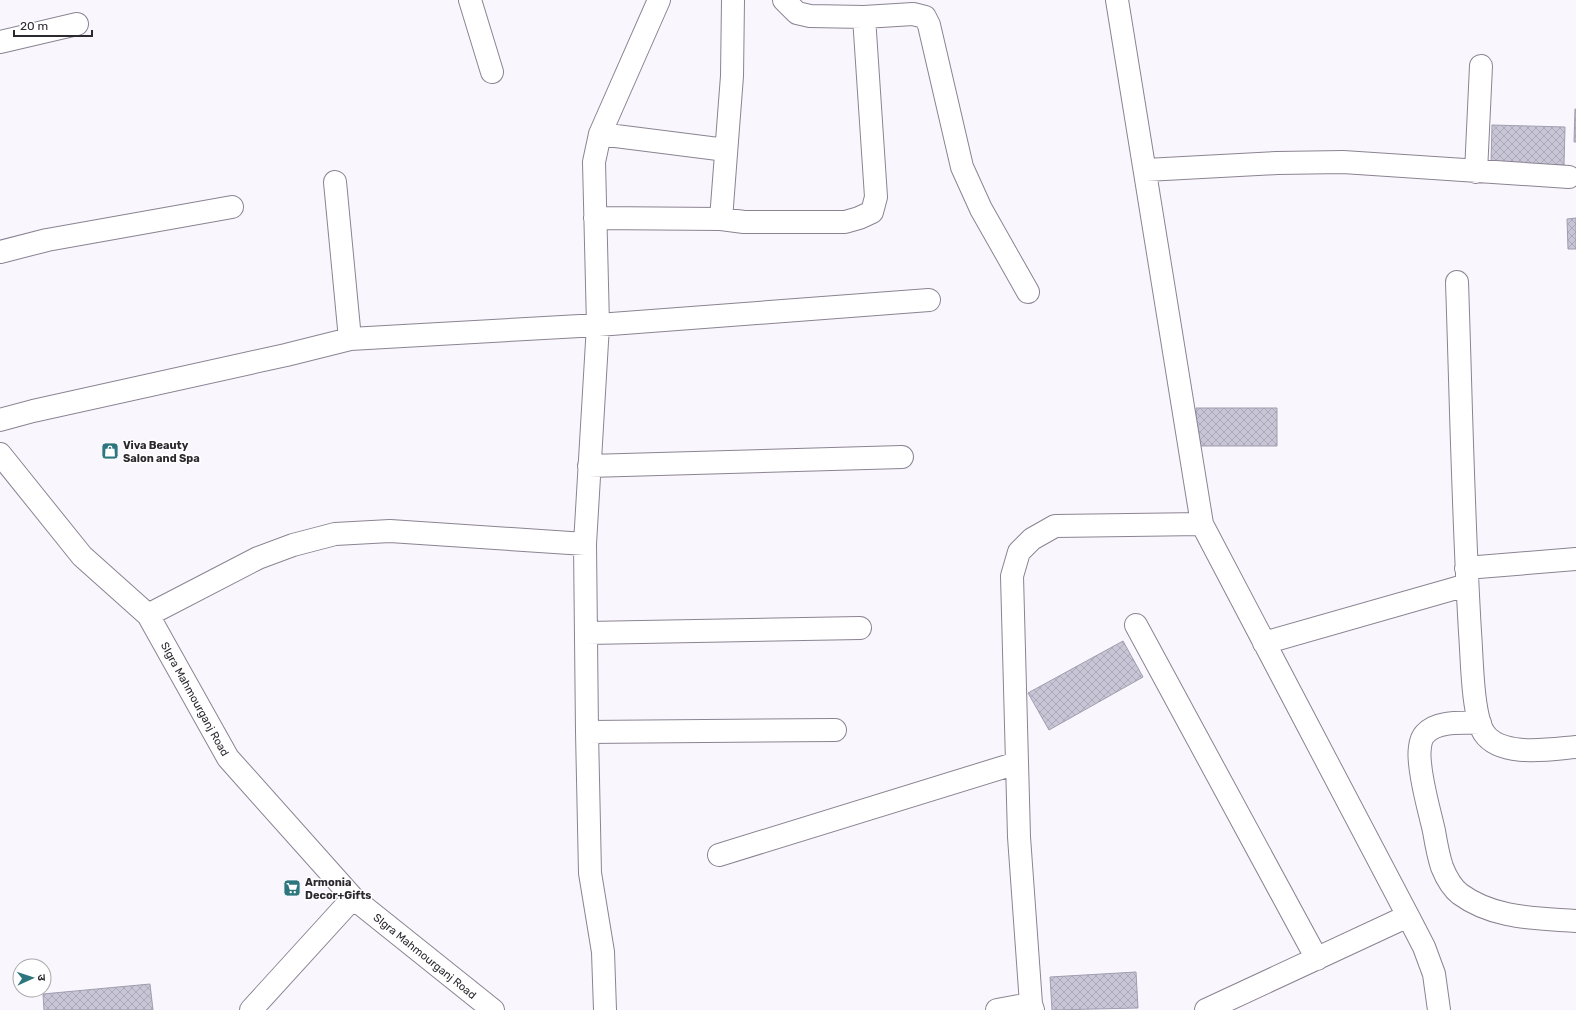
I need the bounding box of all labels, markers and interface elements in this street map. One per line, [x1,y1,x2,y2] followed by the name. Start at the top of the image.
[14,12,92,38] scale bar
[20,19,48,33] text: 20 m
[123,439,200,465] place label: Viva Beauty Salon and Spa
[100,441,120,461] shop icon: Viva Beauty Salon and Spa
[158,640,231,759] street label: SIgra Mahmourganj Road
[305,876,371,902] place label: Armonia Decor+Gifts
[282,878,302,898] supermarket icon: Armonia Decor+Gifts
[371,911,479,1002] street label: SIgra Mahmourganj Road
[12,958,52,998] north arrow
[35,974,48,982] text: उ

